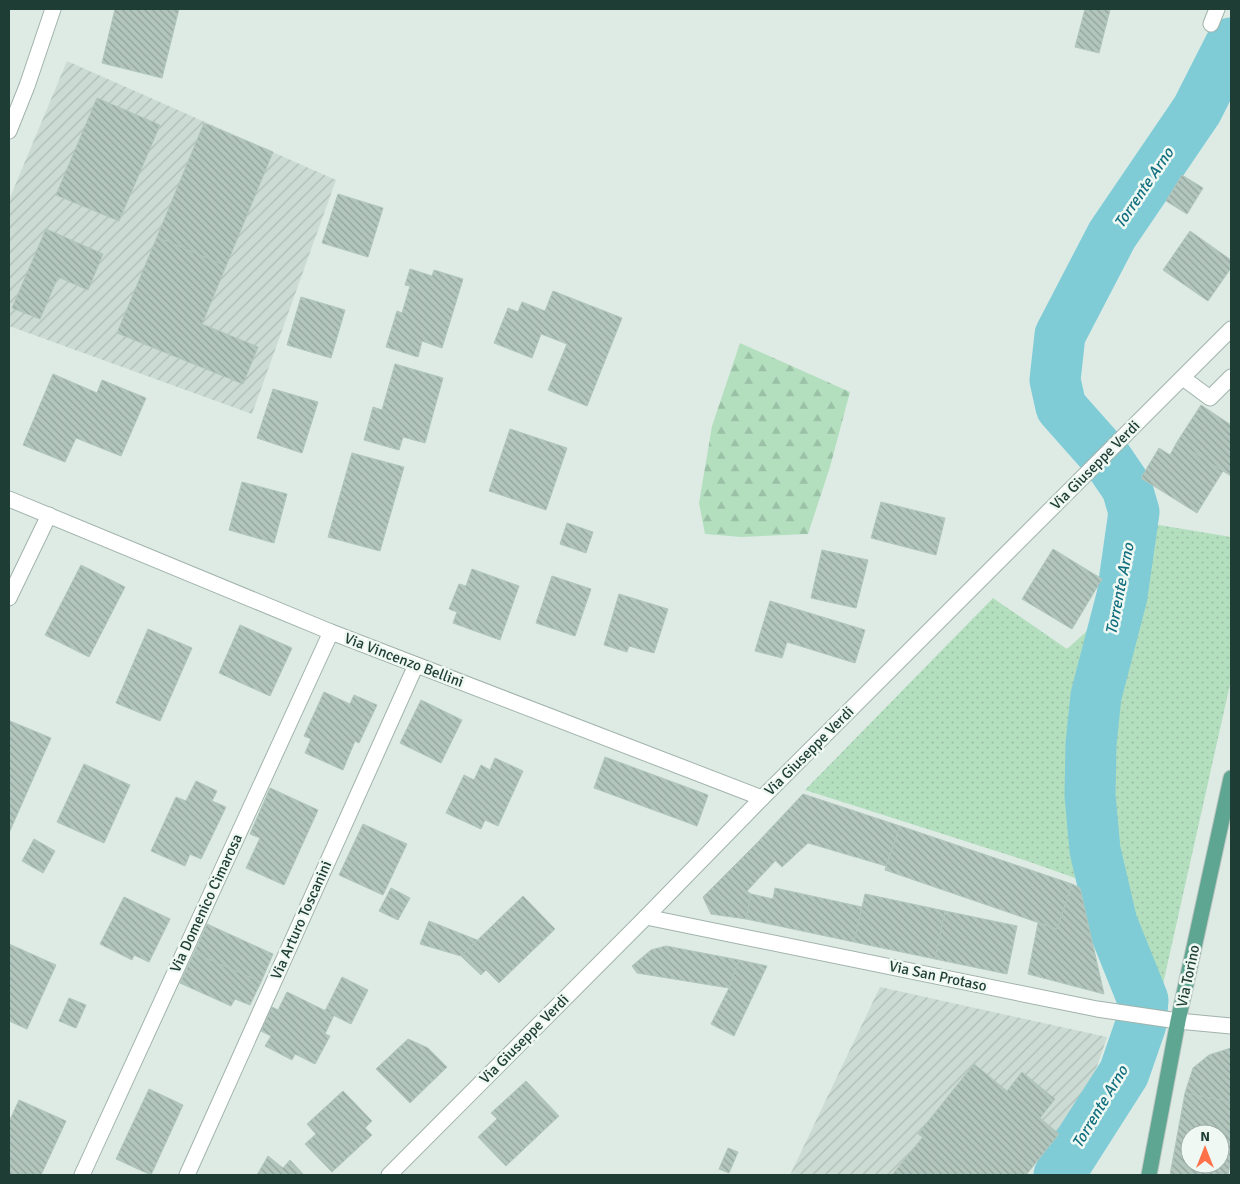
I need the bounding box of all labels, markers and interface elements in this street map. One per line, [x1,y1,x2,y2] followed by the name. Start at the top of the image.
[1110,143,1179,232] water label: Torrente Arno
[1047,417,1143,513] street label: Via Giuseppe Verdi
[1101,541,1139,636] water label: Torrente Arno
[342,629,466,691] street label: Via Vincenzo Bellini
[761,703,857,799] street label: Via Giuseppe Verdi
[166,831,246,975] street label: Via Domenico Cimarosa
[267,858,335,982] street label: Via Arturo Toscanini
[1173,943,1203,1009] street label: Via Torino
[888,957,989,995] street label: Via San Protaso
[476,991,572,1087] street label: Via Giuseppe Verdi
[1068,1062,1133,1152] water label: Torrente Arno
[1180,1124,1230,1174] north arrow
[1200,1128,1210,1145] text: N

